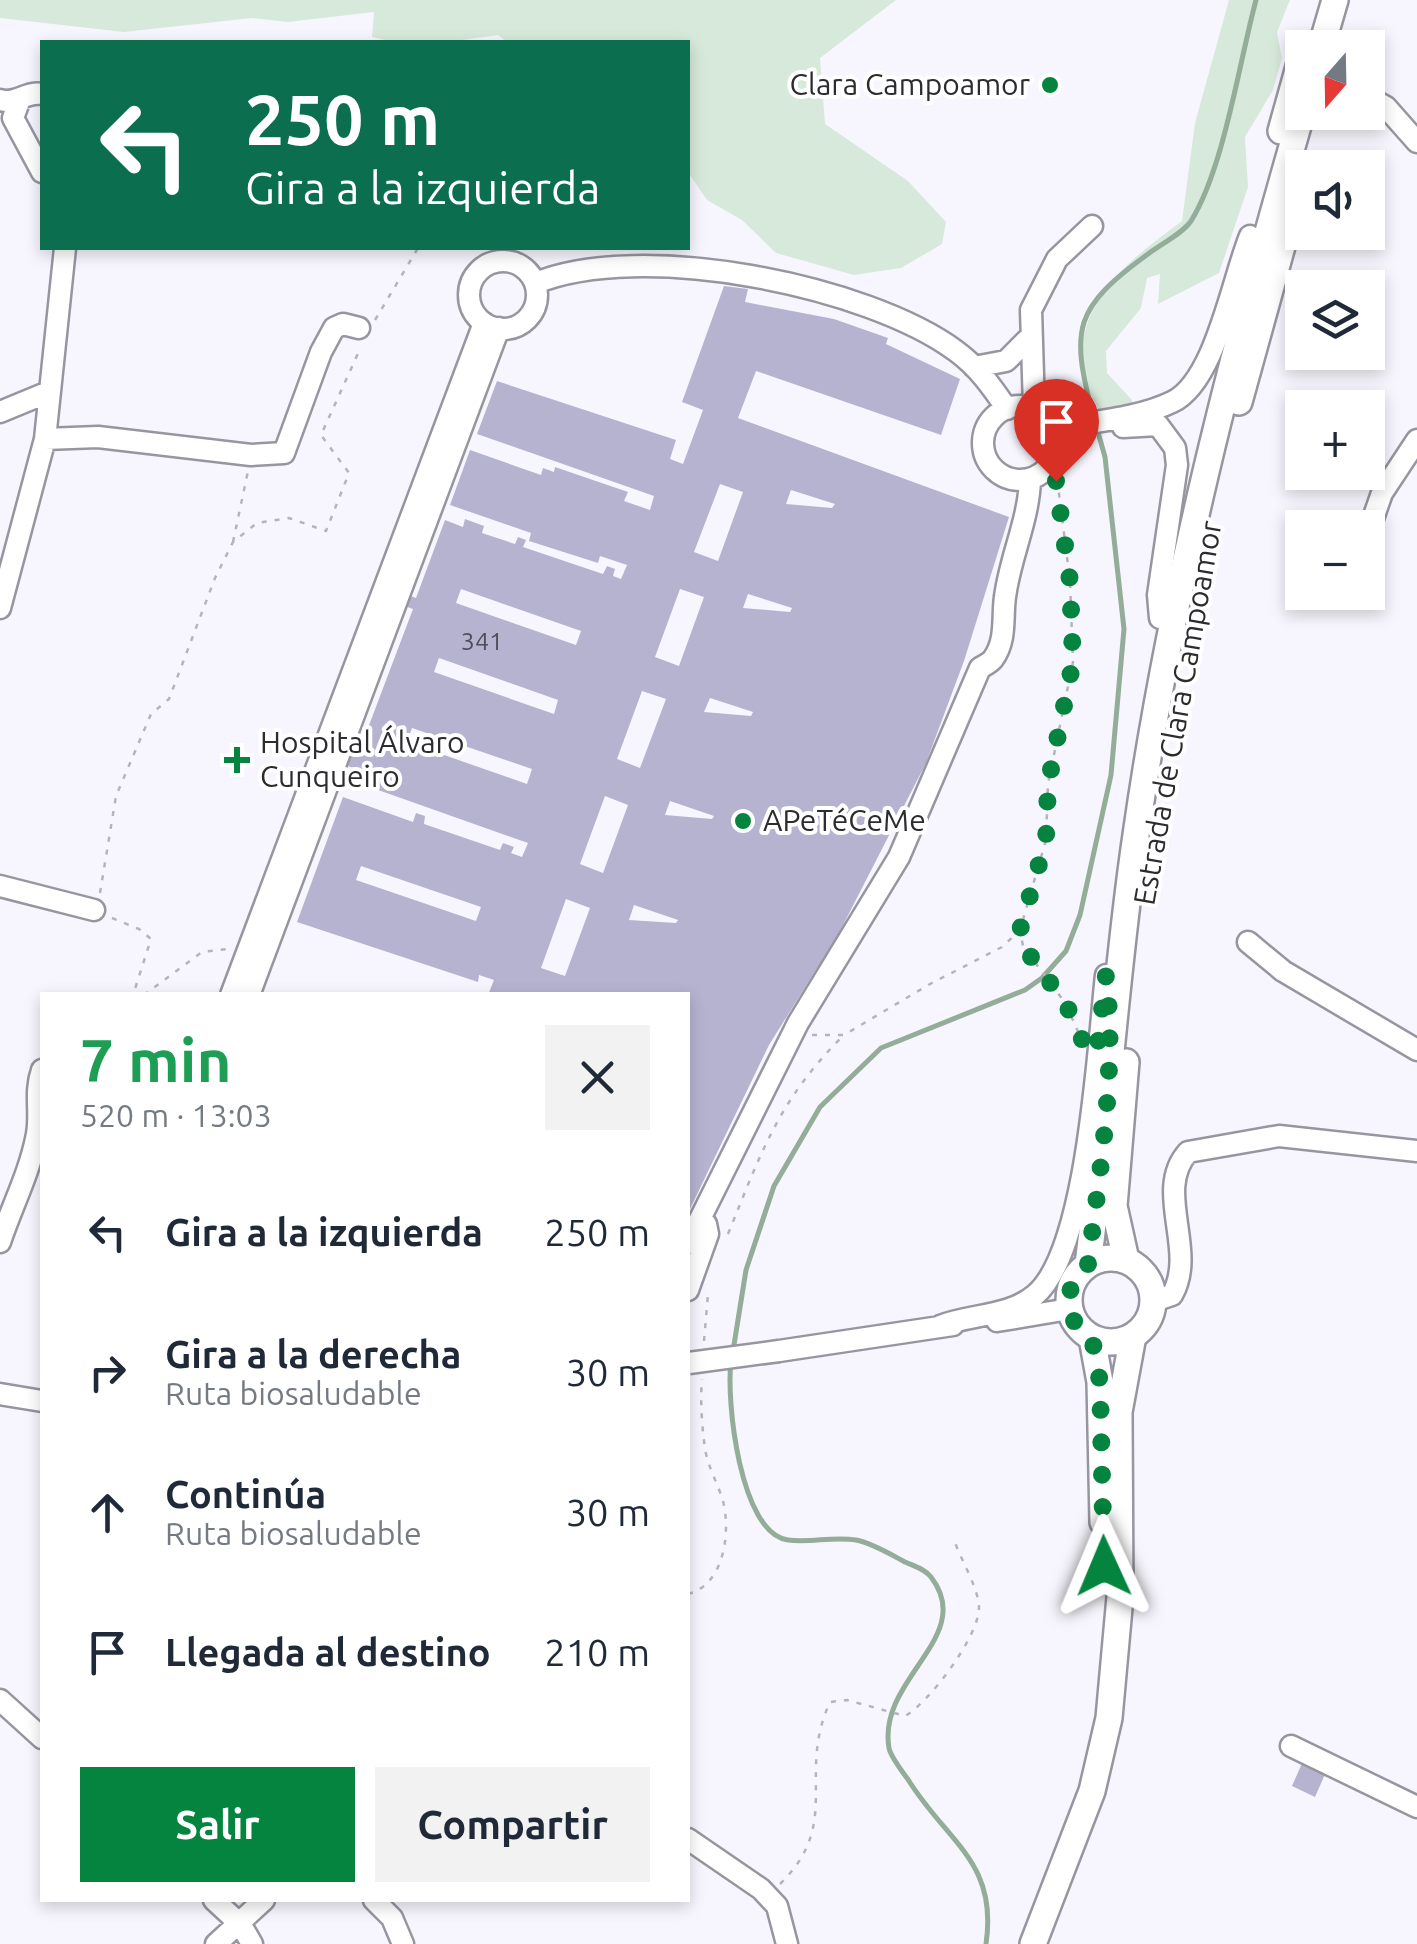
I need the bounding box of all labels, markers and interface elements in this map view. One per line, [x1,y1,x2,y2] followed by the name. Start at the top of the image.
[1285,30,1385,130] north arrow
[1285,30,1385,610] map controls
[790,67,1031,101] place label: Clara Campoamor
[1039,74,1061,96] marker: Clara Campoamor
[80,80,210,210] icon: left
[245,80,440,158] text: 250 m
[1285,150,1385,250] button: sound
[245,162,601,213] text: Gira a la izquierda
[1285,270,1385,370] button: layers
[1014,379,1099,482] pin
[1285,390,1385,490] button: +
[1029,394,1084,449] icon: arrive
[1285,510,1385,610] button: −
[1126,517,1228,908] street label: Estrada de Clara Campoamor
[461,627,503,655] house number: 341
[260,724,464,793] place label: Hospital Álvaro Cunqueiro
[224,747,250,773] marker: Hospital Álvaro Cunqueiro
[763,803,926,837] place label: APeTéCeMe
[732,810,754,832] marker: APeTéCeMe
[545,1025,650,1130] button: close
[80,1026,232,1093] text: 7 min
[80,1097,272,1133] text: 520 m · 13:03
[80,1205,135,1260] icon: left
[165,1211,483,1253] text: Gira a la izquierda
[544,1211,650,1253] text: 250 m
[165,1333,461,1375] text: Gira a la derecha
[80,1345,135,1400] icon: right
[566,1351,650,1393] text: 30 m
[165,1375,422,1411] text: Ruta biosaludable
[165,1473,326,1515] text: Continúa
[80,1485,135,1540] icon: ahead
[566,1491,650,1533] text: 30 m
[1052,1514,1156,1618] position arrow
[165,1515,422,1551] text: Ruta biosaludable
[80,1625,135,1680] icon: arrive
[165,1631,491,1673] text: Llegada al destino
[544,1631,650,1673] text: 210 m
[80,1767,355,1882] button: Salir
[375,1767,650,1882] button: Compartir

